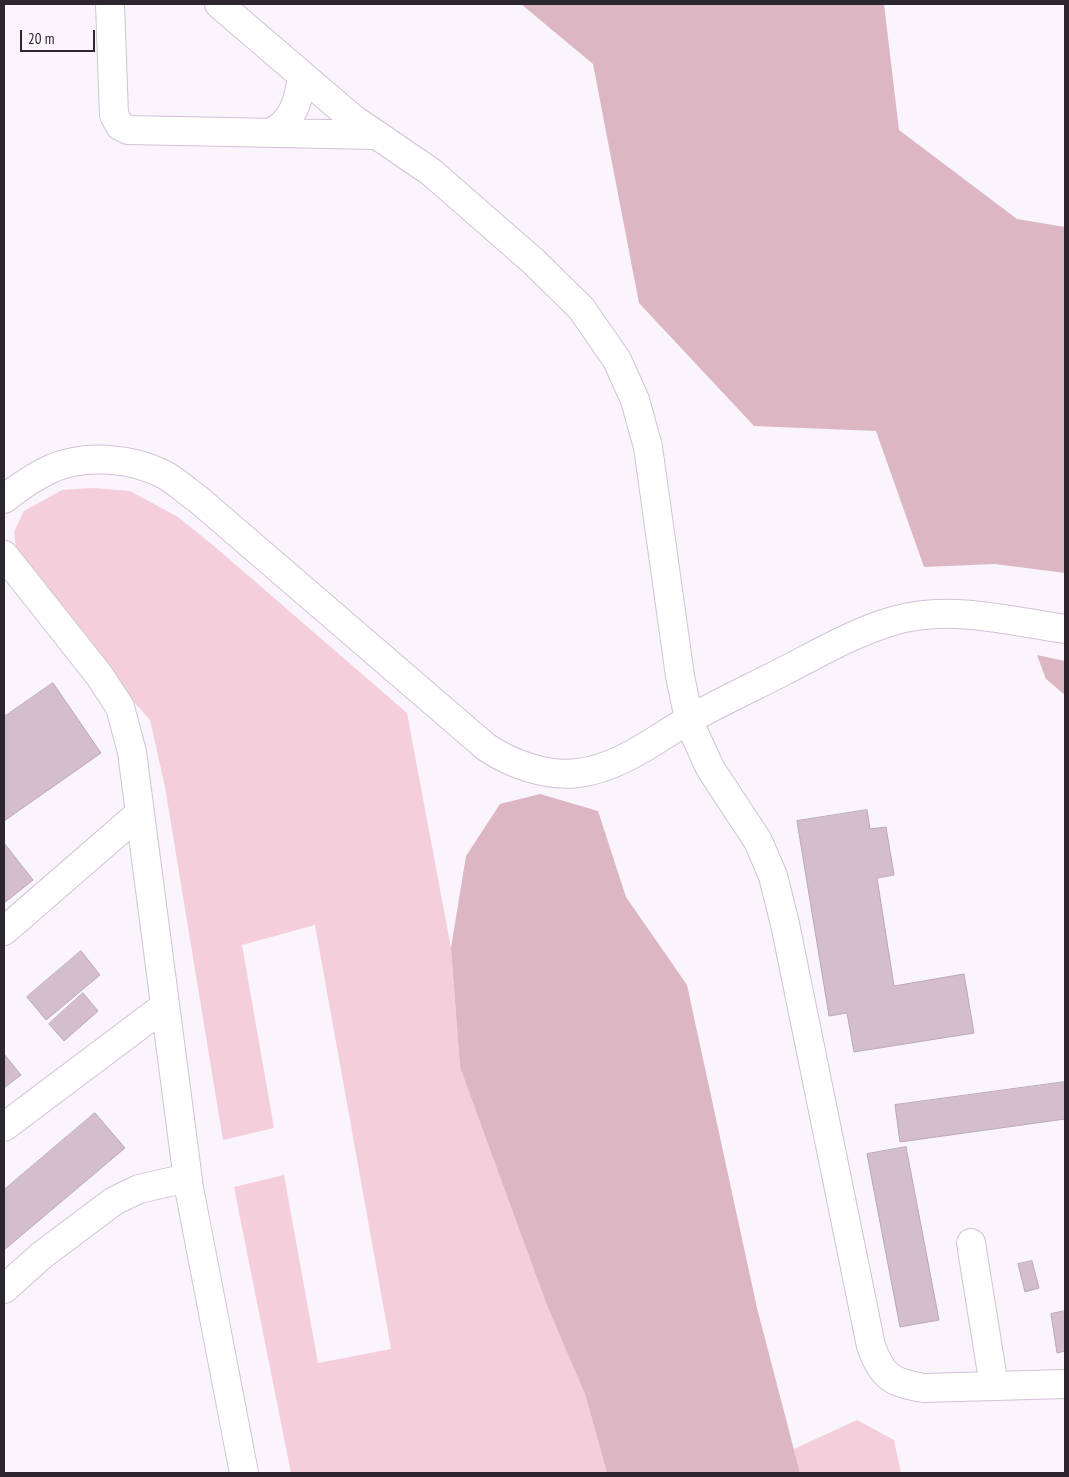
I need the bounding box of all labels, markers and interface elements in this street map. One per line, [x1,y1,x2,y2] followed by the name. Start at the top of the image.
[22,20,98,52] scale bar
[28,29,54,48] text: 20 m

